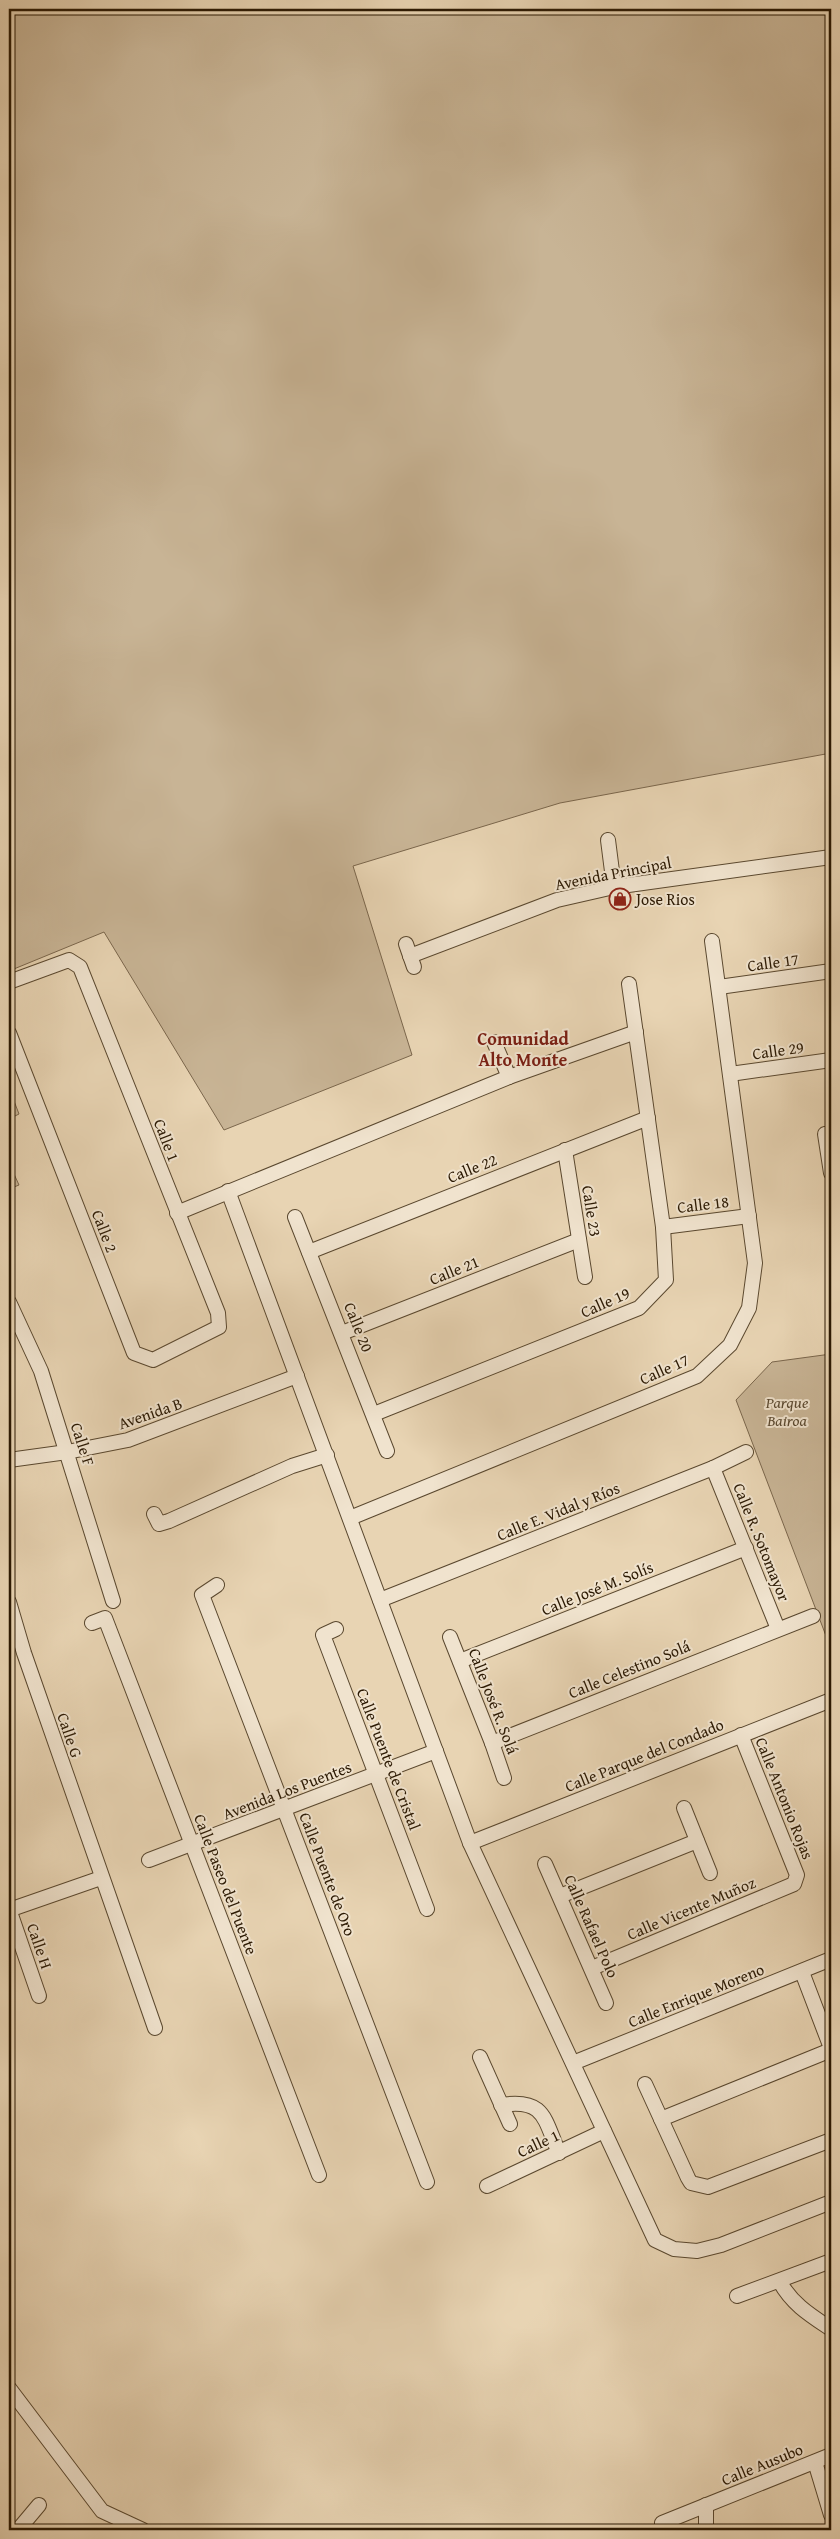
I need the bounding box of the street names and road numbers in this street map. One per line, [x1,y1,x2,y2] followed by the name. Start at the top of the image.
[553,850,674,896] street label: Avenida Principal
[746,946,801,977] street label: Calle 17
[751,1034,806,1065] street label: Calle 29
[148,1115,186,1165] street label: Calle 1
[444,1147,500,1189] street label: Calle 22
[576,1184,608,1238] street label: Calle 23
[676,1189,730,1219] street label: Calle 18
[86,1206,124,1256] street label: Calle 2
[426,1249,482,1291] street label: Calle 21
[577,1280,634,1323] street label: Calle 19
[338,1299,380,1356] street label: Calle 20
[636,1347,693,1390] street label: Calle 17
[115,1391,185,1435] street label: Avenida B
[65,1419,101,1469] street label: Calle F
[493,1475,623,1547] street label: Calle E. Vidal y Ríos
[727,1479,797,1605] street label: Calle R. Sotomayor
[537,1555,657,1621] street label: Calle José M. Solís
[564,1633,694,1704] street label: Calle Celestino Solá
[463,1645,525,1758] street label: Calle José R. Solá
[351,1685,427,1834] street label: Calle Puente de Cristal
[51,1709,89,1761] street label: Calle G
[561,1712,727,1798] street label: Calle Parque del Condado
[750,1733,820,1863] street label: Calle Antonio Rojas
[219,1754,355,1826] street label: Avenida Los Puentes
[293,1809,363,1939] street label: Calle Puente de Oro
[188,1810,264,1958] street label: Calle Paseo del Puente
[623,1870,759,1946] street label: Calle Vicente Muñoz
[559,1871,625,1981] street label: Calle Rafael Polo
[21,1920,59,1972] street label: Calle H
[624,1957,768,2033] street label: Calle Enrique Moreno
[513,2123,563,2163] street label: Calle 1
[718,2437,806,2491] street label: Calle Ausubo

